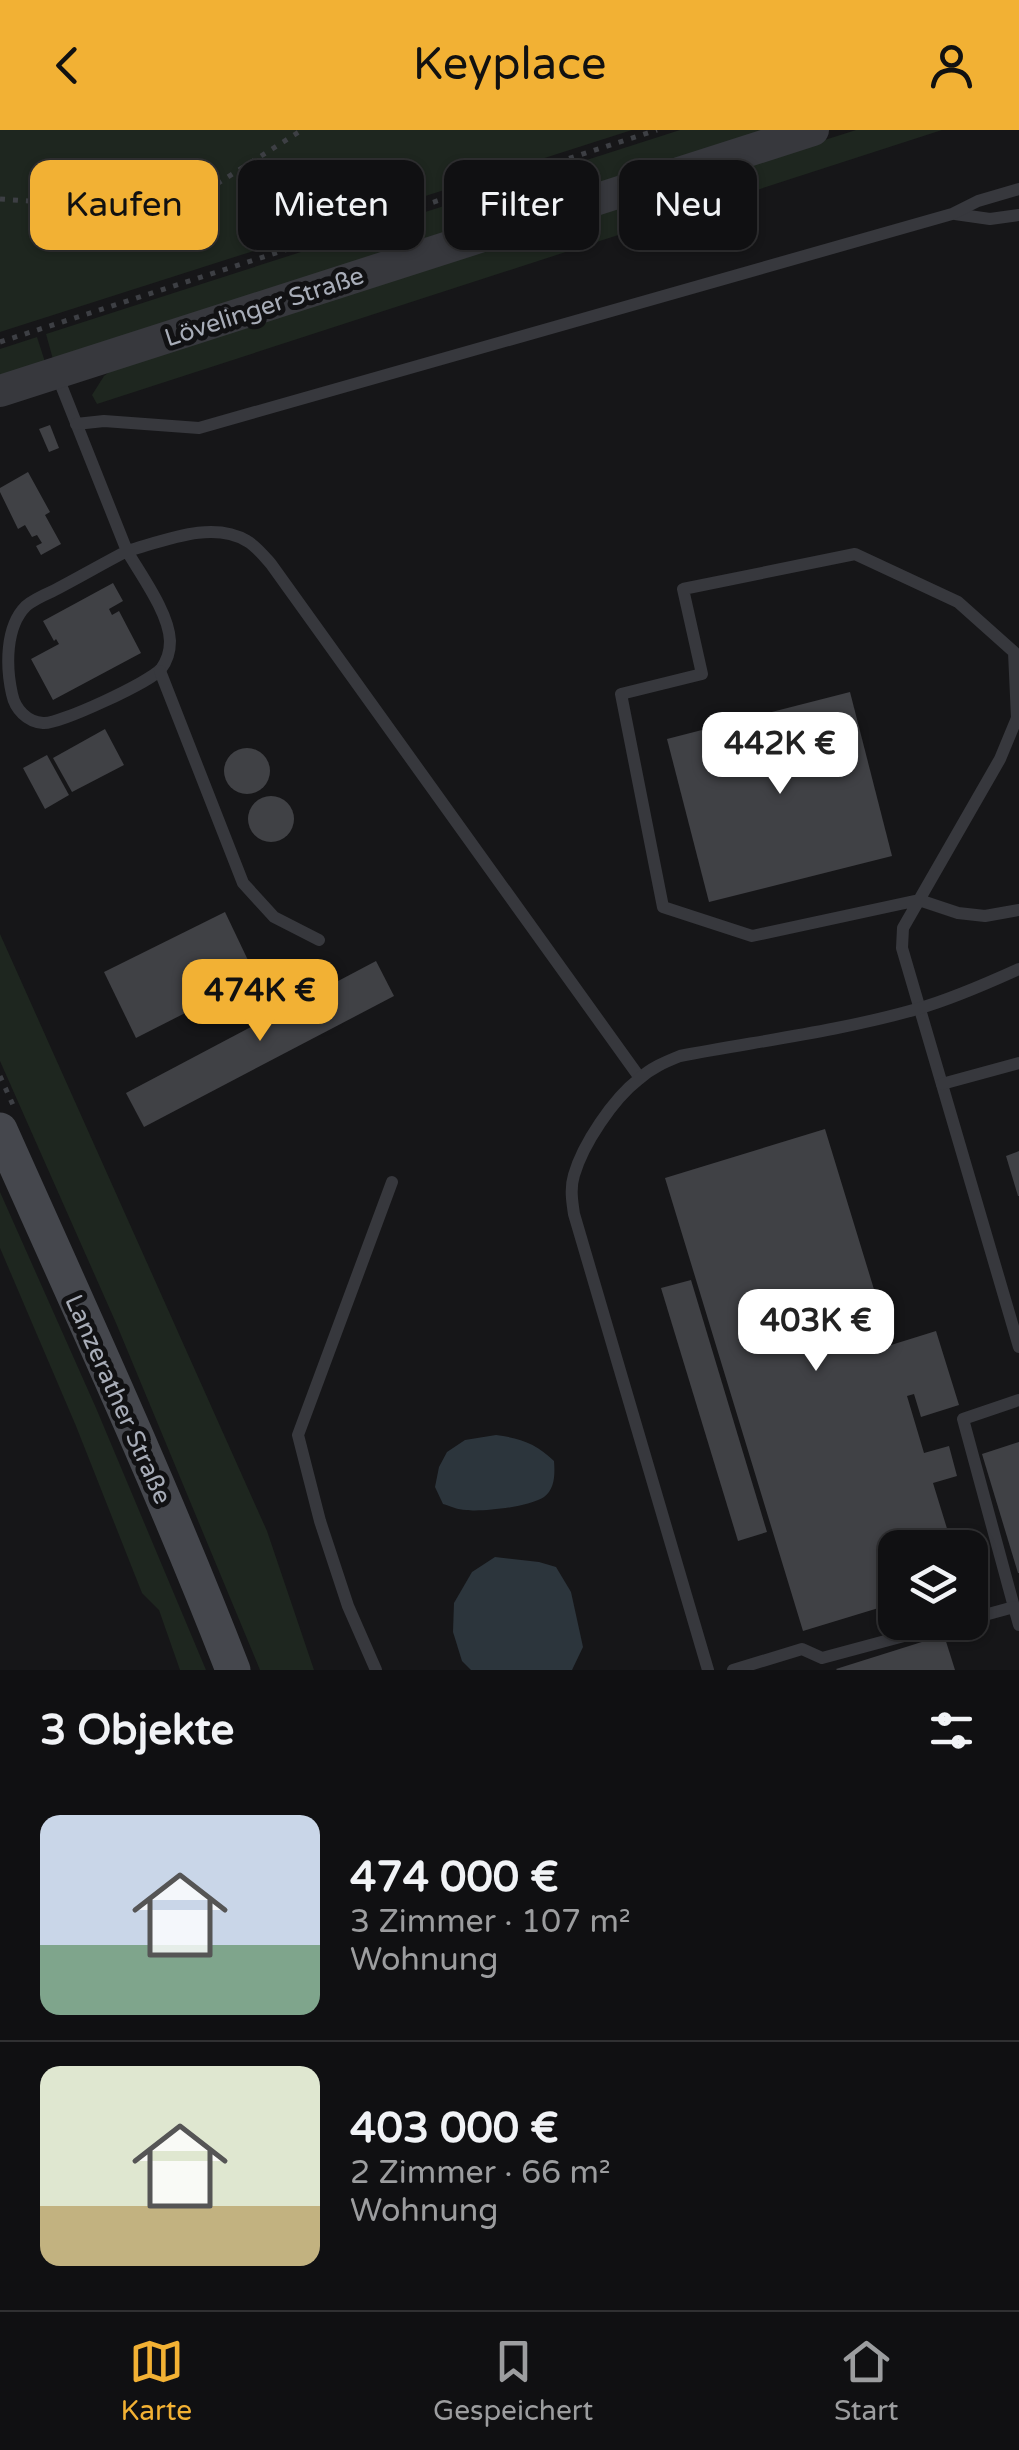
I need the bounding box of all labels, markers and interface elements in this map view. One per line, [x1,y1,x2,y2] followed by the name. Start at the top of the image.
[40,38,95,93] icon: back
[413,38,606,92] text: Keyplace
[924,38,979,93] icon: person
[30,160,218,250] chip: Kaufen
[238,160,424,250] chip: Mieten
[444,160,599,250] chip: Filter
[619,160,757,250] chip: Neu
[161,261,368,353] street label: Lövelinger Straße
[699,712,861,797] pin: 442K €
[724,725,836,763] text: 442K €
[179,959,341,1044] pin: 474K €
[204,972,316,1010] text: 474K €
[735,1289,897,1374] pin: 403K €
[58,1290,178,1509] street label: Lanzerather Straße
[760,1302,872,1340] text: 403K €
[878,1530,988,1640] map controls
[878,1530,988,1640] button: layers
[924,1703,979,1758] icon: filters
[40,1705,234,1756] text: 3 Objekte
[350,1852,559,1903] text: 474 000 €
[120,1855,240,1975] icon: home
[350,1903,631,1941] text: 3 Zimmer · 107 m²
[350,1941,498,1979] text: Wohnung
[350,2103,559,2154] text: 403 000 €
[120,2106,240,2226] icon: home
[350,2154,611,2192] text: 2 Zimmer · 66 m²
[350,2192,498,2230] text: Wohnung
[120,2334,192,2428] tab: Karte
[433,2334,593,2428] tab: Gespeichert
[834,2334,899,2428] tab: Start

